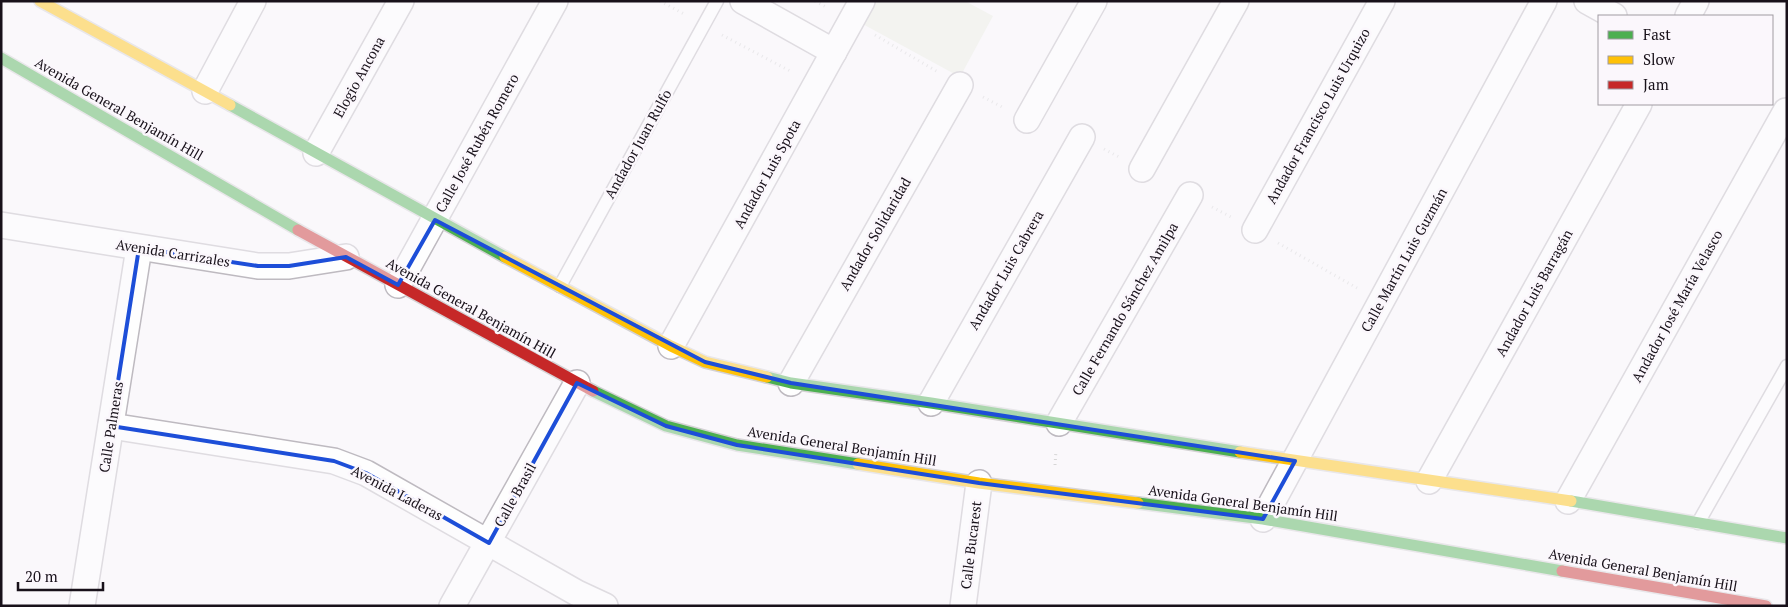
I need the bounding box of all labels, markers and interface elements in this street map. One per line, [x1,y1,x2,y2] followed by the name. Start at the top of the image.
[1598,15,1773,105] legend
[1261,24,1374,207] street label: Andador Francisco Luis Urquizo
[1643,24,1671,44] text: Fast
[328,33,389,121] street label: Elogio Ancona
[1643,49,1676,69] text: Slow
[32,53,207,165] street label: Avenida General Benjamín Hill
[430,70,523,216] street label: Calle José Rubén Romero
[1643,74,1669,94] text: Jam
[600,86,676,202] street label: Andador Juan Rulfo
[729,116,804,232] street label: Andador Luis Spota
[834,174,915,294] street label: Andador Solidaridad
[1356,184,1451,335] street label: Calle Martín Luis Guzmán
[964,207,1048,333] street label: Andador Luis Cabrera
[1067,219,1182,399] street label: Calle Fernando Sánchez Amilpa
[1491,225,1577,360] street label: Andador Luis Barragán
[1627,226,1727,385] street label: Andador José María Velasco
[115,234,232,271] street label: Avenida Carrizales
[383,253,559,362] street label: Avenida General Benjamín Hill
[94,380,127,474] street label: Calle Palmeras
[746,421,938,470] street label: Avenida General Benjamín Hill
[489,459,540,530] street label: Calle Brasil
[348,460,446,525] street label: Avenida Laderas
[1147,480,1339,525] street label: Avenida General Benjamín Hill
[956,499,985,590] street label: Calle Bucarest
[1547,544,1739,595] street label: Avenida General Benjamín Hill
[18,560,102,592] scale bar
[25,566,58,586] text: 20 m

